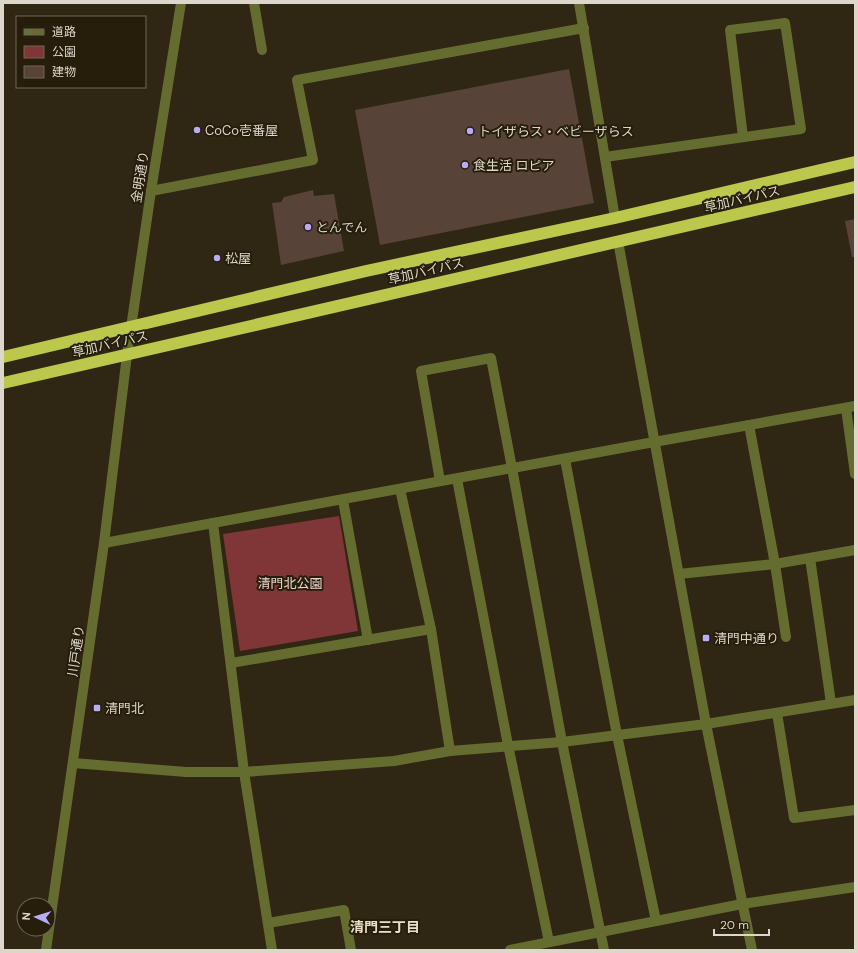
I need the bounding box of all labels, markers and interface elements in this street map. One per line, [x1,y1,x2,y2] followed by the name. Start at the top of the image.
[16,16,146,88] legend
[52,24,76,40] text: 道路
[52,44,76,60] text: 公園
[52,64,76,80] text: 建物
[205,122,278,139] place label: CoCo壱番屋
[478,123,634,140] place label: トイザらス・ベビーザらス
[192,125,202,135] marker: CoCo壱番屋
[465,126,475,136] marker: トイザらス・ベビーザらス
[128,150,152,204] street label: 金明通り
[473,157,554,174] place label: 食生活 ロピア
[460,160,470,170] marker: 食生活 ロピア
[702,182,782,216] street label: 草加バイパス
[316,219,367,236] place label: とんでん
[303,222,313,232] marker: とんでん
[225,250,251,267] place label: 松屋
[212,253,222,263] marker: 松屋
[386,254,466,288] street label: 草加バイパス
[70,327,150,361] street label: 草加バイパス
[257,575,323,592] park label: 清門北公園
[64,624,88,678] street label: 川戸通り
[714,630,779,647] place label: 清門中通り
[701,633,711,643] marker: 清門中通り
[105,700,144,717] place label: 清門北
[92,703,102,713] marker: 清門北
[16,897,56,937] north arrow
[714,911,769,937] scale bar
[19,912,33,921] text: N
[720,917,749,933] text: 20 m
[350,918,420,936] district label: 清門三丁目

